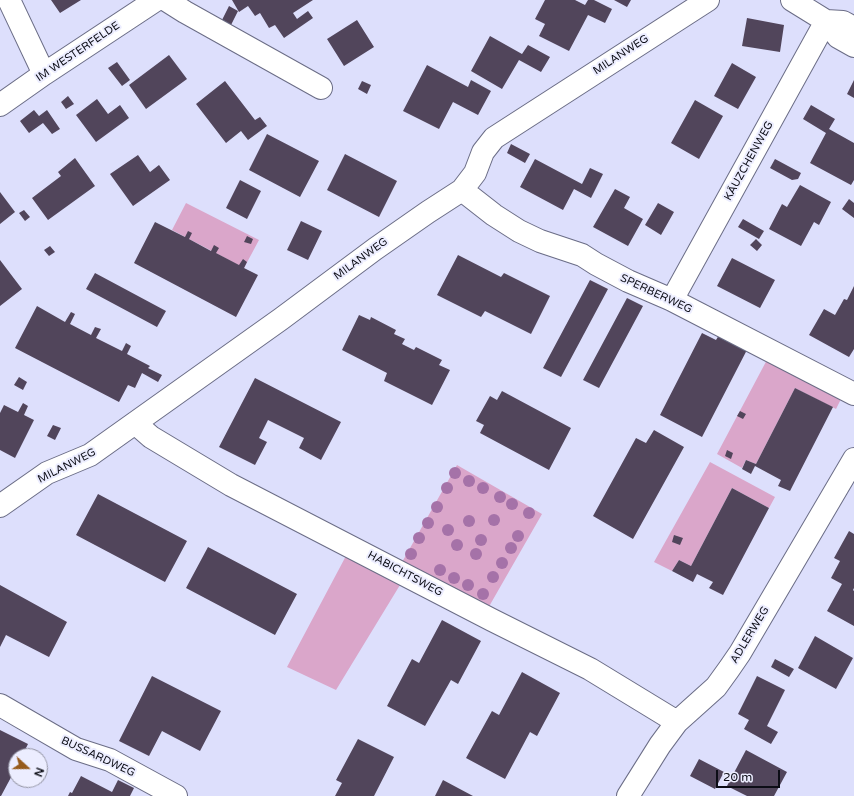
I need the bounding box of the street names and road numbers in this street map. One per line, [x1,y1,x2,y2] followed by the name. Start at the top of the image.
[34,19,122,85] street label: IM WESTERFELDE
[591,32,651,78] street label: MILANWEG
[722,119,776,203] street label: KÄUZCHENWEG
[332,235,390,283] street label: MILANWEG
[618,272,694,316] street label: SPERBERWEG
[36,446,98,486] street label: MILANWEG
[365,549,445,599] street label: HABICHTSWEG
[728,604,772,666] street label: ADLERWEG
[59,734,137,780] street label: BUSSARDWEG

